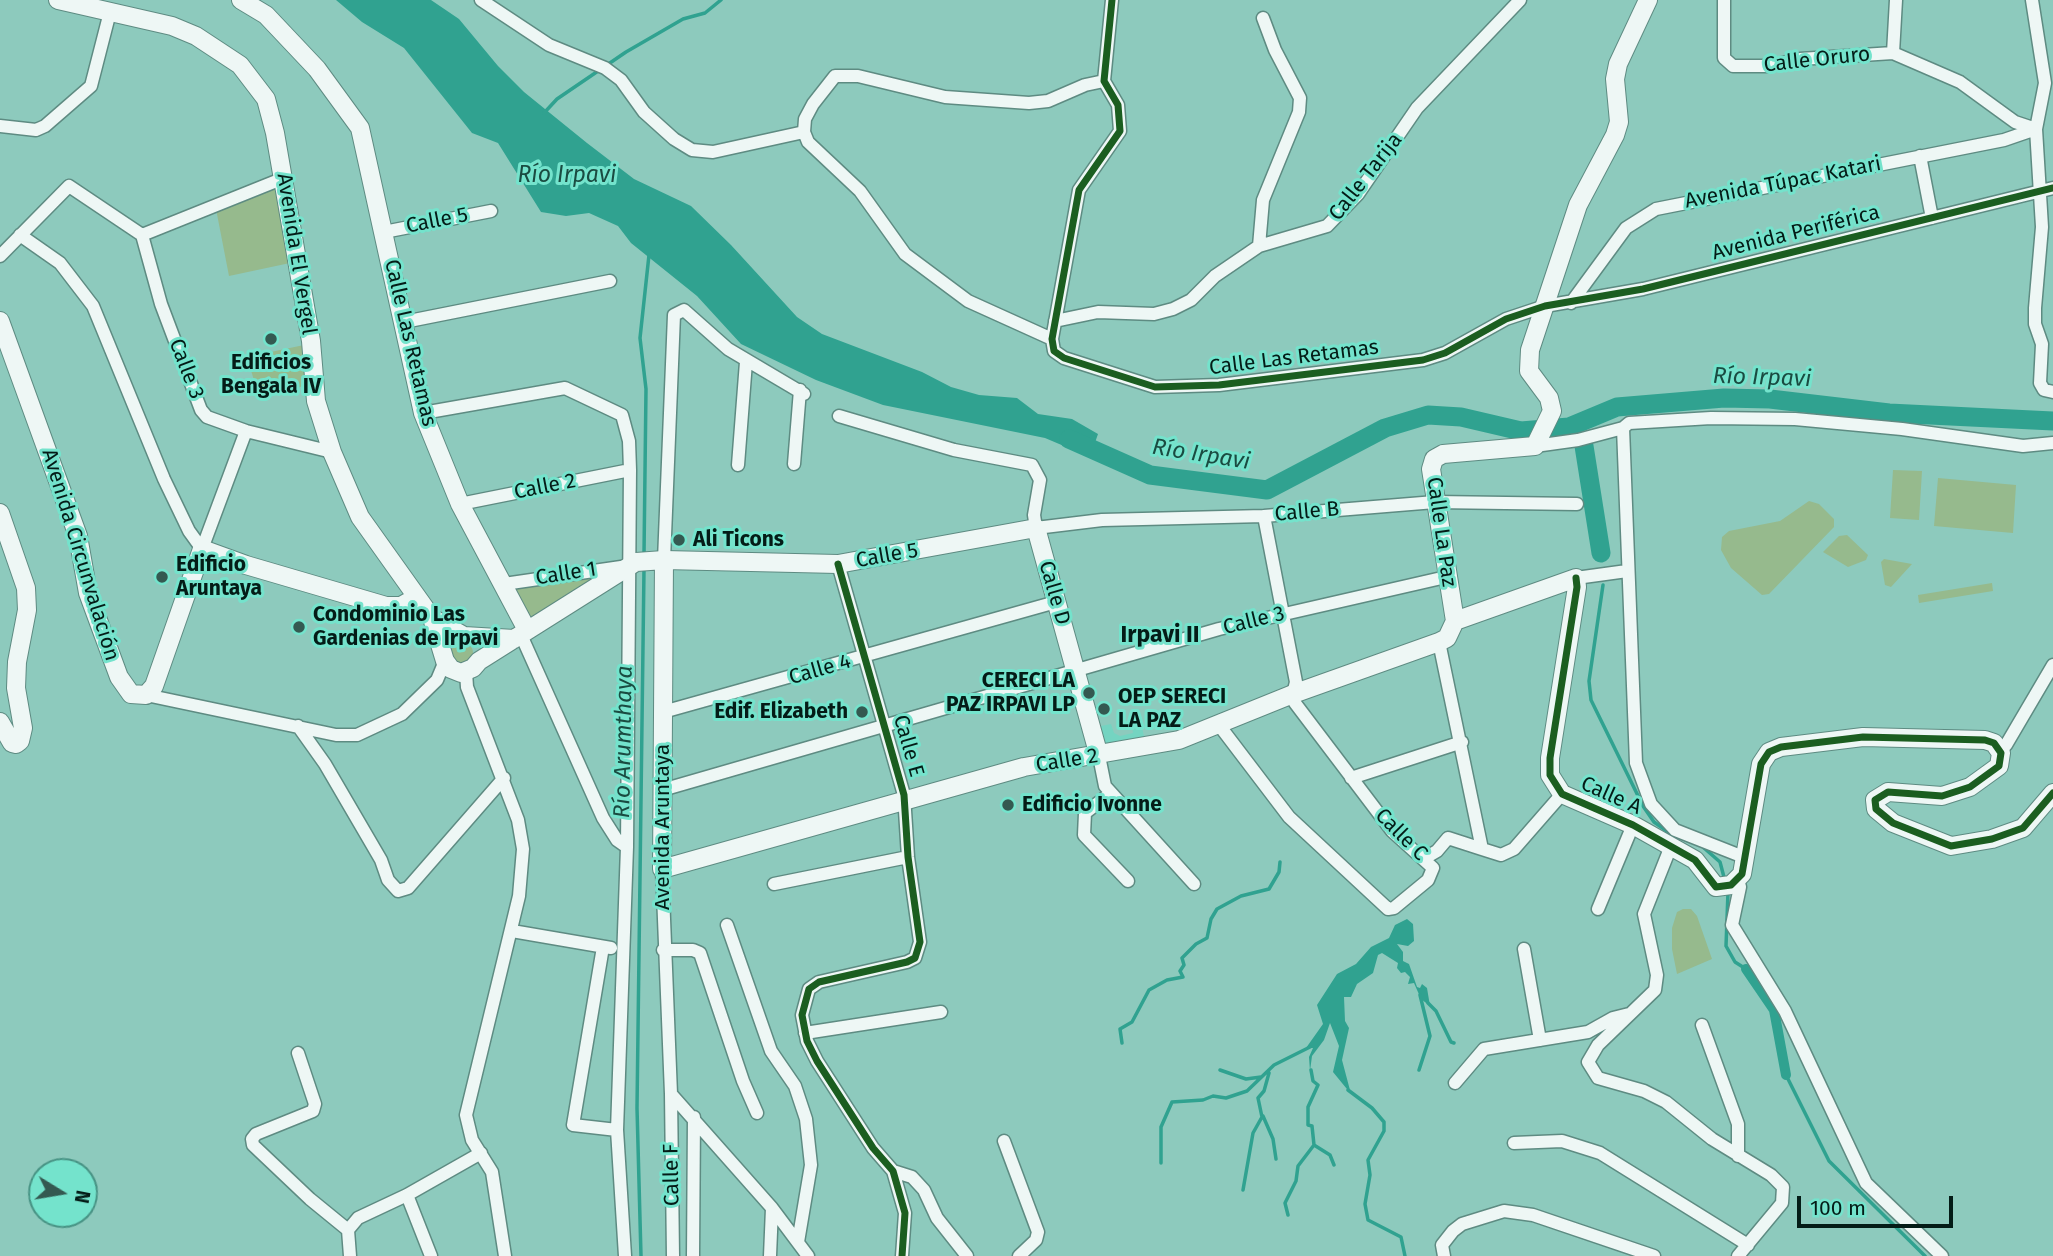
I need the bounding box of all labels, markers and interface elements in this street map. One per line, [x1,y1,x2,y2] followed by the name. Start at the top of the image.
[1763,42,1871,78] street label: Calle Oruro
[1324,128,1408,226] street label: Calle Tarija
[1683,152,1883,214] street label: Avenida Túpac Katari
[518,162,616,190] water label: Río Irpavi
[271,172,321,336] street label: Avenida El Vergel
[1709,200,1883,266] street label: Avenida Periférica
[404,203,470,239] street label: Calle 5
[379,257,441,429] street label: Calle Las Retamas
[263,331,279,347] marker: Edificios Bengala IV
[163,335,209,403] street label: Calle 3
[1208,335,1380,381] street label: Calle Las Retamas
[221,350,321,400] place label: Edificios Bengala IV
[1712,362,1812,394] water label: Río Irpavi
[1150,434,1252,476] water label: Río Irpavi
[36,446,124,664] street label: Avenida Circunvalación
[512,469,578,505] street label: Calle 2
[1421,475,1461,589] street label: Calle La Paz
[1274,497,1340,527] street label: Calle B
[693,527,784,553] place label: Ali Ticons
[671,532,687,548] marker: Ali Ticons
[854,538,920,574] street label: Calle 5
[176,552,262,602] place label: Edificio Aruntaya
[534,557,598,591] street label: Calle 1
[1033,558,1075,628] street label: Calle D
[154,569,170,585] marker: Edificio Aruntaya
[1221,601,1287,641] street label: Calle 3
[313,602,498,652] place label: Condominio Las Gardenias de Irpavi
[291,619,307,635] marker: Condominio Las Gardenias de Irpavi
[1121,622,1199,650] district label: Irpavi II
[786,649,854,691] street label: Calle 4
[609,665,639,819] water label: Río Arumthaya
[946,668,1075,718] place label: CERECI LA PAZ IRPAVI LP
[1118,684,1226,734] place label: OEP SERECI LA PAZ
[1081,685,1097,701] marker: CERECI LA PAZ IRPAVI LP
[714,699,848,725] place label: Edif. Elizabeth
[1096,701,1112,717] marker: OEP SERECI LA PAZ
[854,704,870,720] marker: Edif. Elizabeth
[887,712,929,780] street label: Calle E
[650,744,676,910] street label: Avenida Aruntaya
[1034,744,1100,778] street label: Calle 2
[1577,771,1645,821] street label: Calle A
[1022,792,1162,818] place label: Edificio Ivonne
[1000,797,1016,813] marker: Edificio Ivonne
[1370,804,1432,866] street label: Calle C
[659,1144,685,1206] street label: Calle F
[28,1158,98,1228] north arrow
[1801,1182,1957,1226] scale bar
[70,1188,95,1205] text: N
[1810,1195,1866,1221] text: 100 m

